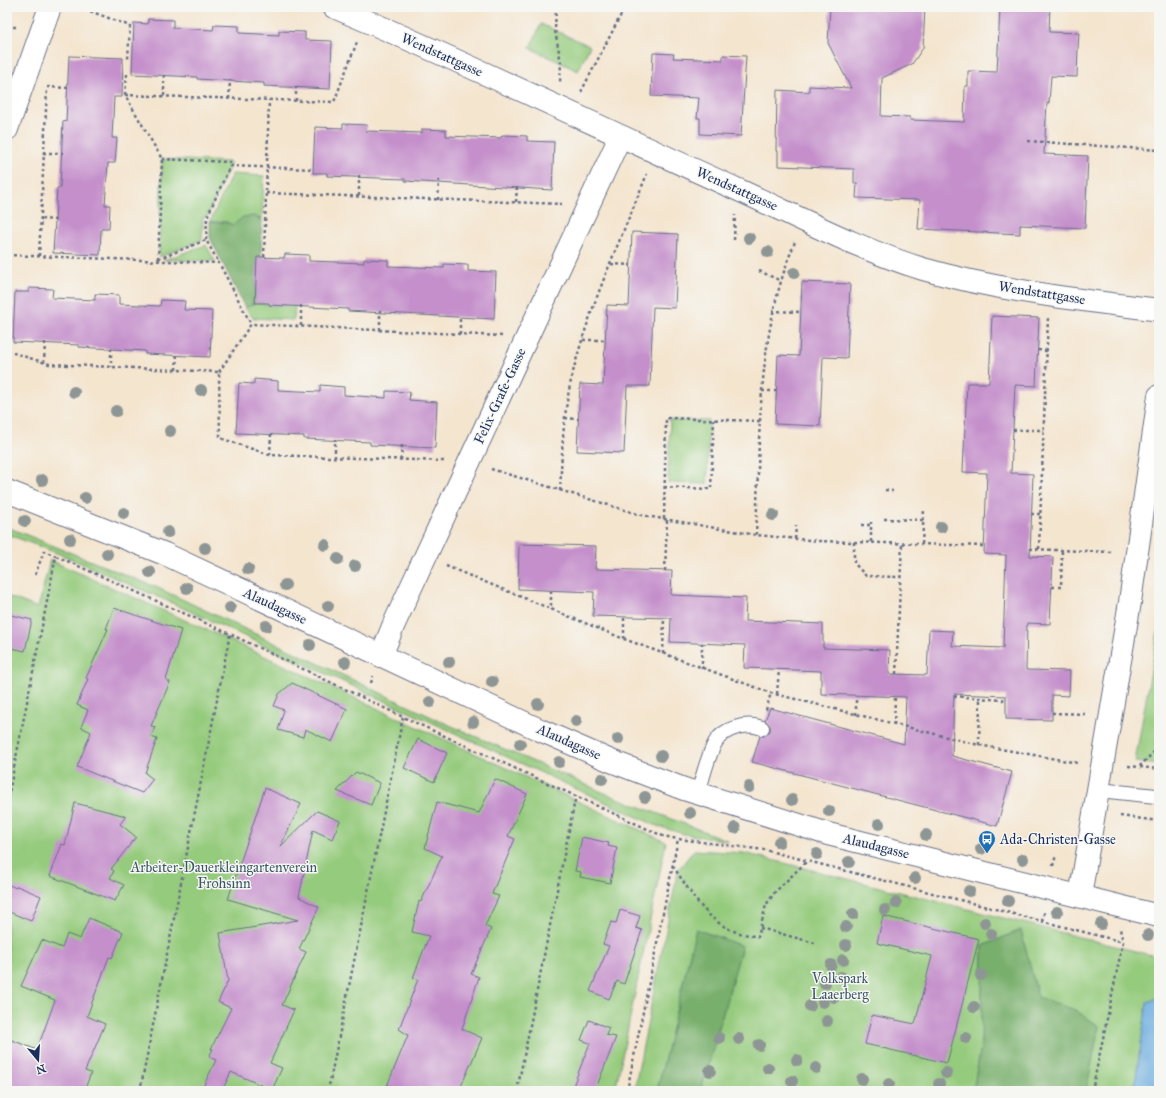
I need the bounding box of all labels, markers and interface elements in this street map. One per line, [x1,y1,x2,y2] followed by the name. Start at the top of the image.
[399,29,486,81] street label: Wendstattgasse
[694,163,781,215] street label: Wendstattgasse
[997,278,1087,308] street label: Wendstattgasse
[470,345,530,447] street label: Felix-Grafe-Gasse
[240,584,310,628] street label: Alaudagasse
[534,720,604,764] street label: Alaudagasse
[840,829,911,863] street label: Alaudagasse
[977,829,997,854] bus stop icon: Ada-Christen-Gasse
[999,831,1116,848] place label: Ada-Christen-Gasse
[130,859,318,892] park label: Arbeiter-Dauerkleingartenverein Frohsinn
[811,970,869,1003] park label: Volkspark Laaerberg
[18,1040,58,1080] north arrow
[34,1061,47,1077] text: N

